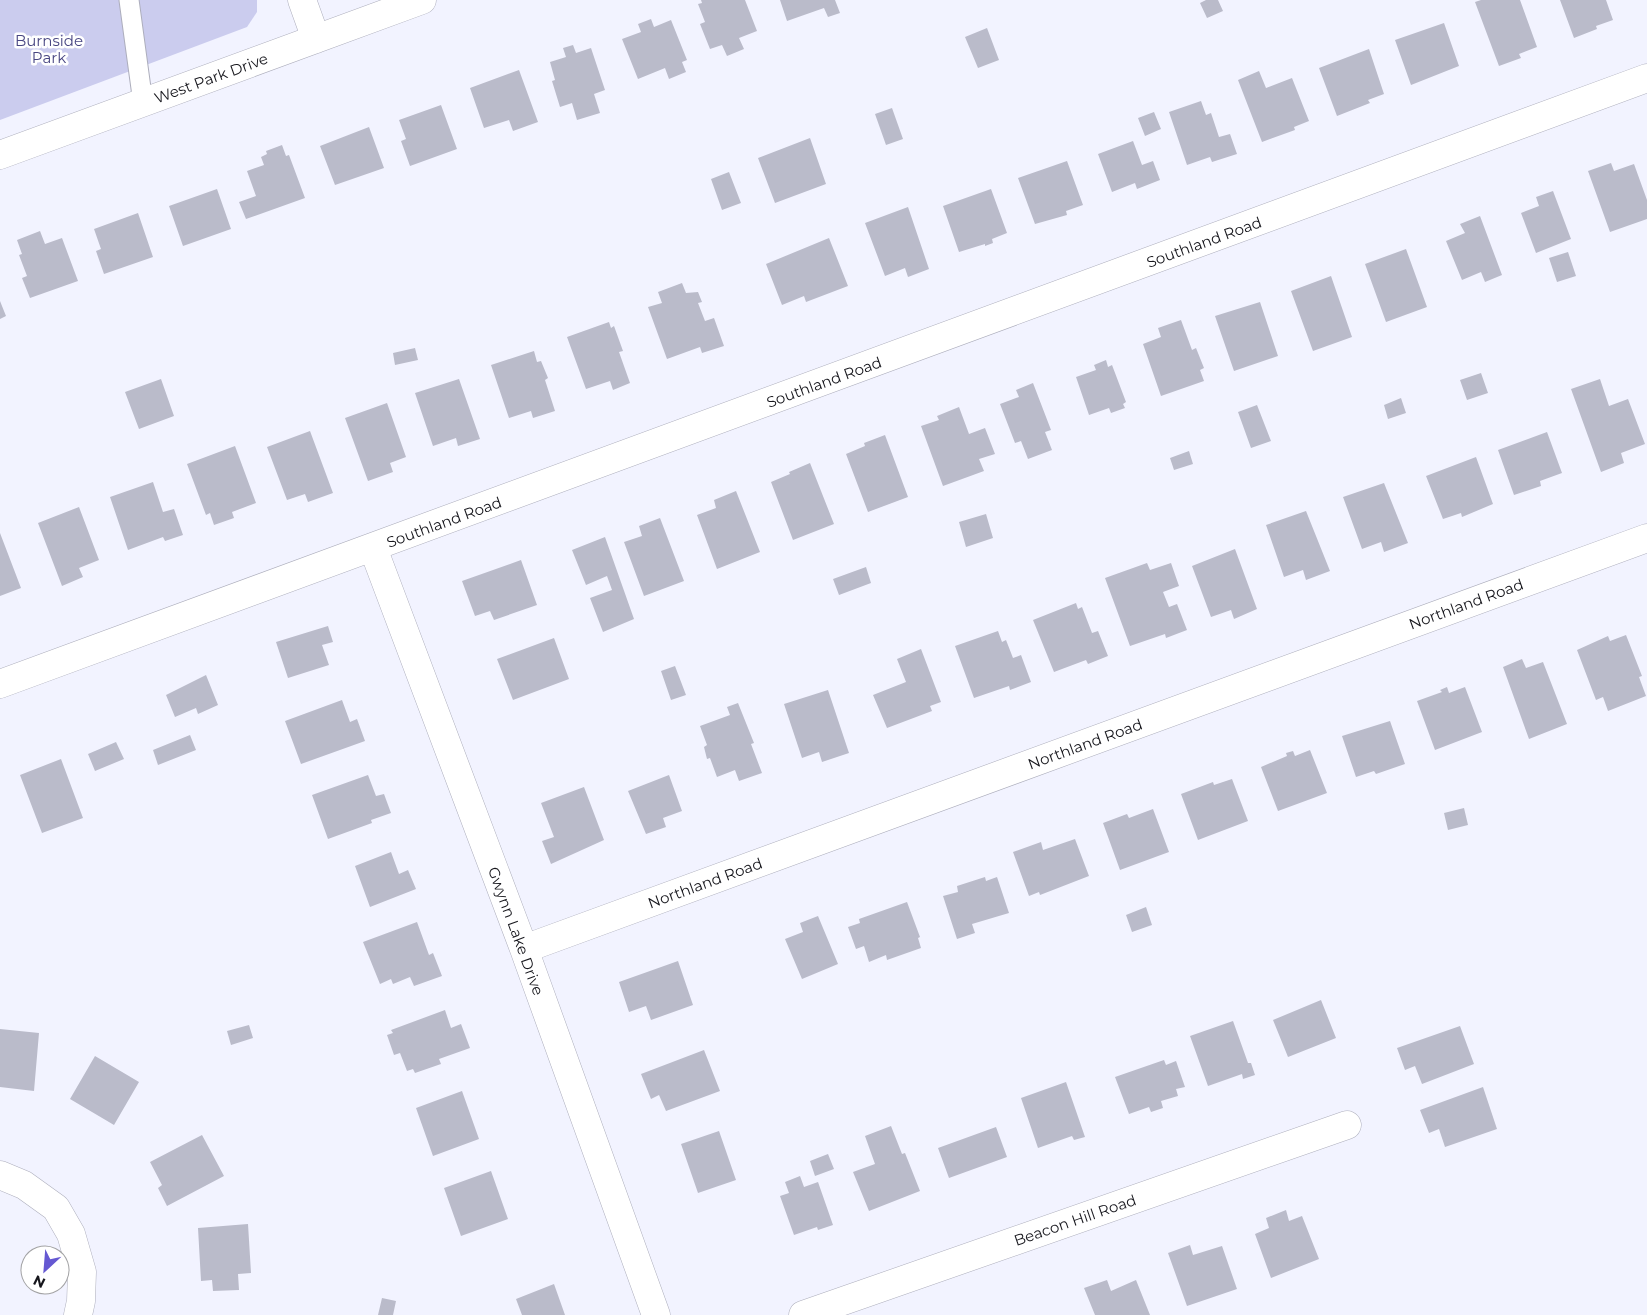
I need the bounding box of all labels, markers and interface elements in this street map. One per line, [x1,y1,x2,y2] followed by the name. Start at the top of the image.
[15,31,83,67] park label: Burnside Park
[151,49,271,107] street label: West Park Drive
[1144,212,1264,272] street label: Southland Road
[764,352,884,412] street label: Southland Road
[384,492,504,552] street label: Southland Road
[1406,574,1526,634] street label: Northland Road
[1025,714,1145,774] street label: Northland Road
[645,853,765,913] street label: Northland Road
[484,864,548,998] street label: Gwynn Lake Drive
[1011,1190,1139,1250] street label: Beacon Hill Road
[20,1245,70,1295] north arrow
[30,1271,48,1292] text: N

